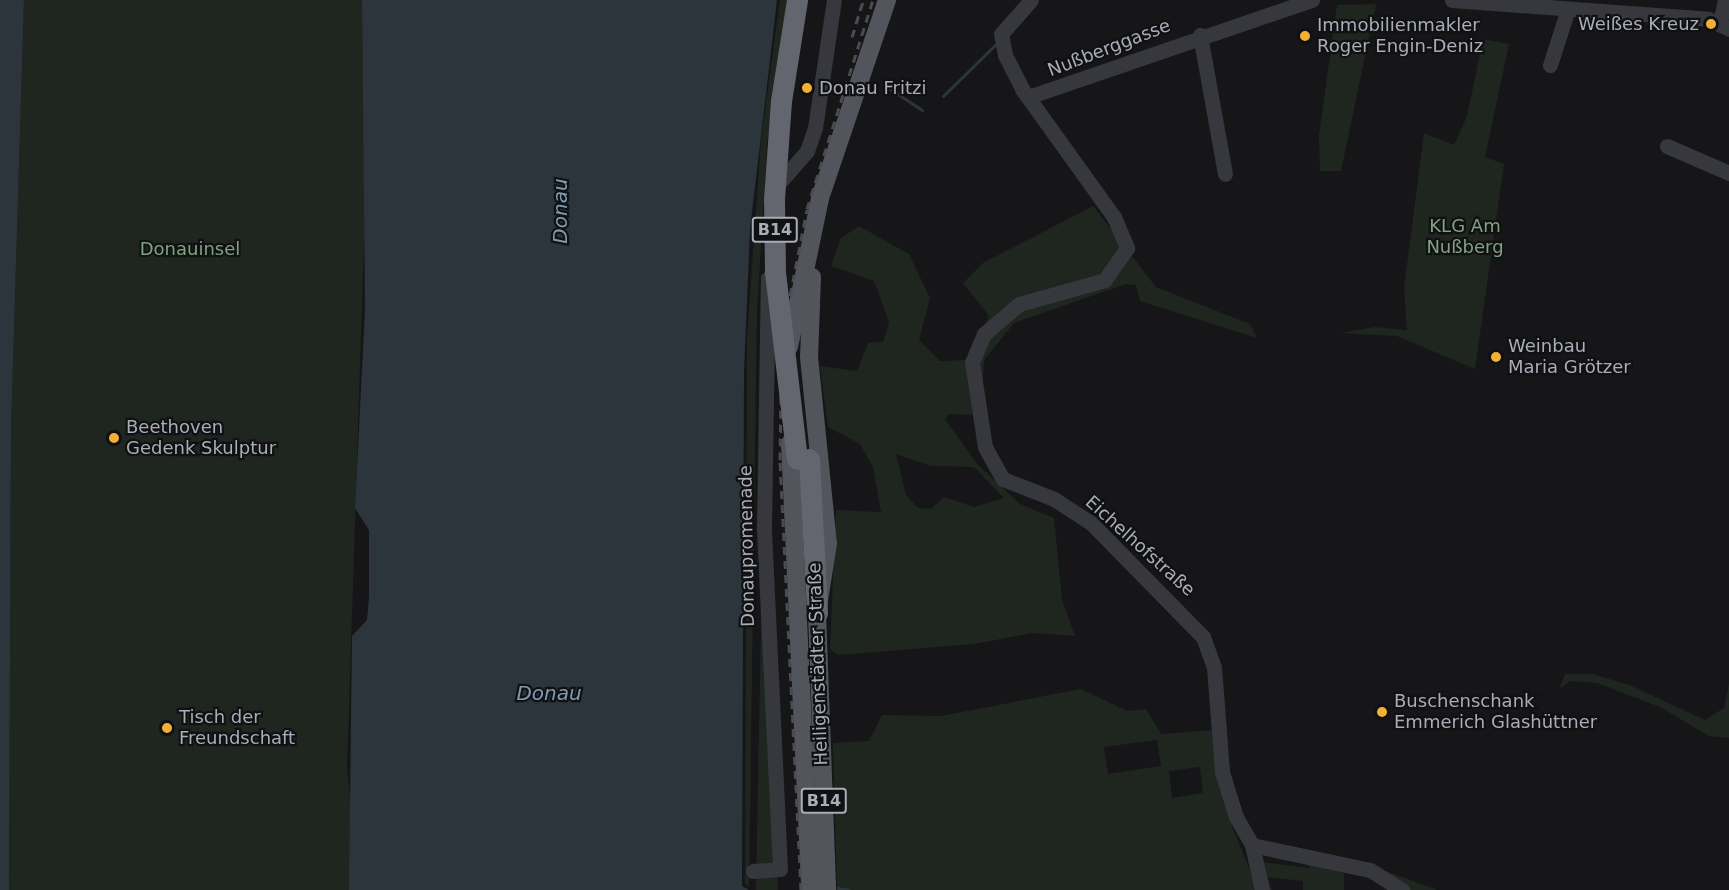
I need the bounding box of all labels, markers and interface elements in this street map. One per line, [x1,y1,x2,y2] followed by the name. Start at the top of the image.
[1578,13,1699,35] place label: Weißes Kreuz
[1045,15,1173,81] street label: Nußberggasse
[1317,15,1483,57] place label: Immobilienmakler Roger Engin-Deniz
[1704,17,1718,31] marker: Weißes Kreuz
[1298,29,1312,43] marker: Immobilienmakler Roger Engin-Deniz
[819,77,926,99] place label: Donau Fritzi
[800,81,814,95] marker: Donau Fritzi
[548,178,572,244] water label: Donau
[1426,216,1504,258] park label: KLG Am Nußberg
[751,217,799,243] road number: B14
[140,238,240,260] park label: Donauinsel
[1508,336,1631,378] place label: Weinbau Maria Grötzer
[1489,350,1503,364] marker: Weinbau Maria Grötzer
[126,417,276,460] place label: Beethoven Gedenk Skulptur
[107,431,121,445] marker: Beethoven Gedenk Skulptur
[735,465,759,627] street label: Donaupromenade
[1081,491,1199,601] street label: Eichelhofstraße
[804,562,832,766] street label: Heiligenstädter Straße
[516,681,582,705] water label: Donau
[1394,691,1597,734] place label: Buschenschank Emmerich Glashüttner
[1375,705,1389,719] marker: Buschenschank Emmerich Glashüttner
[179,707,295,750] place label: Tisch der Freundschaft
[160,721,174,735] marker: Tisch der Freundschaft
[800,788,848,814] road number: B14

